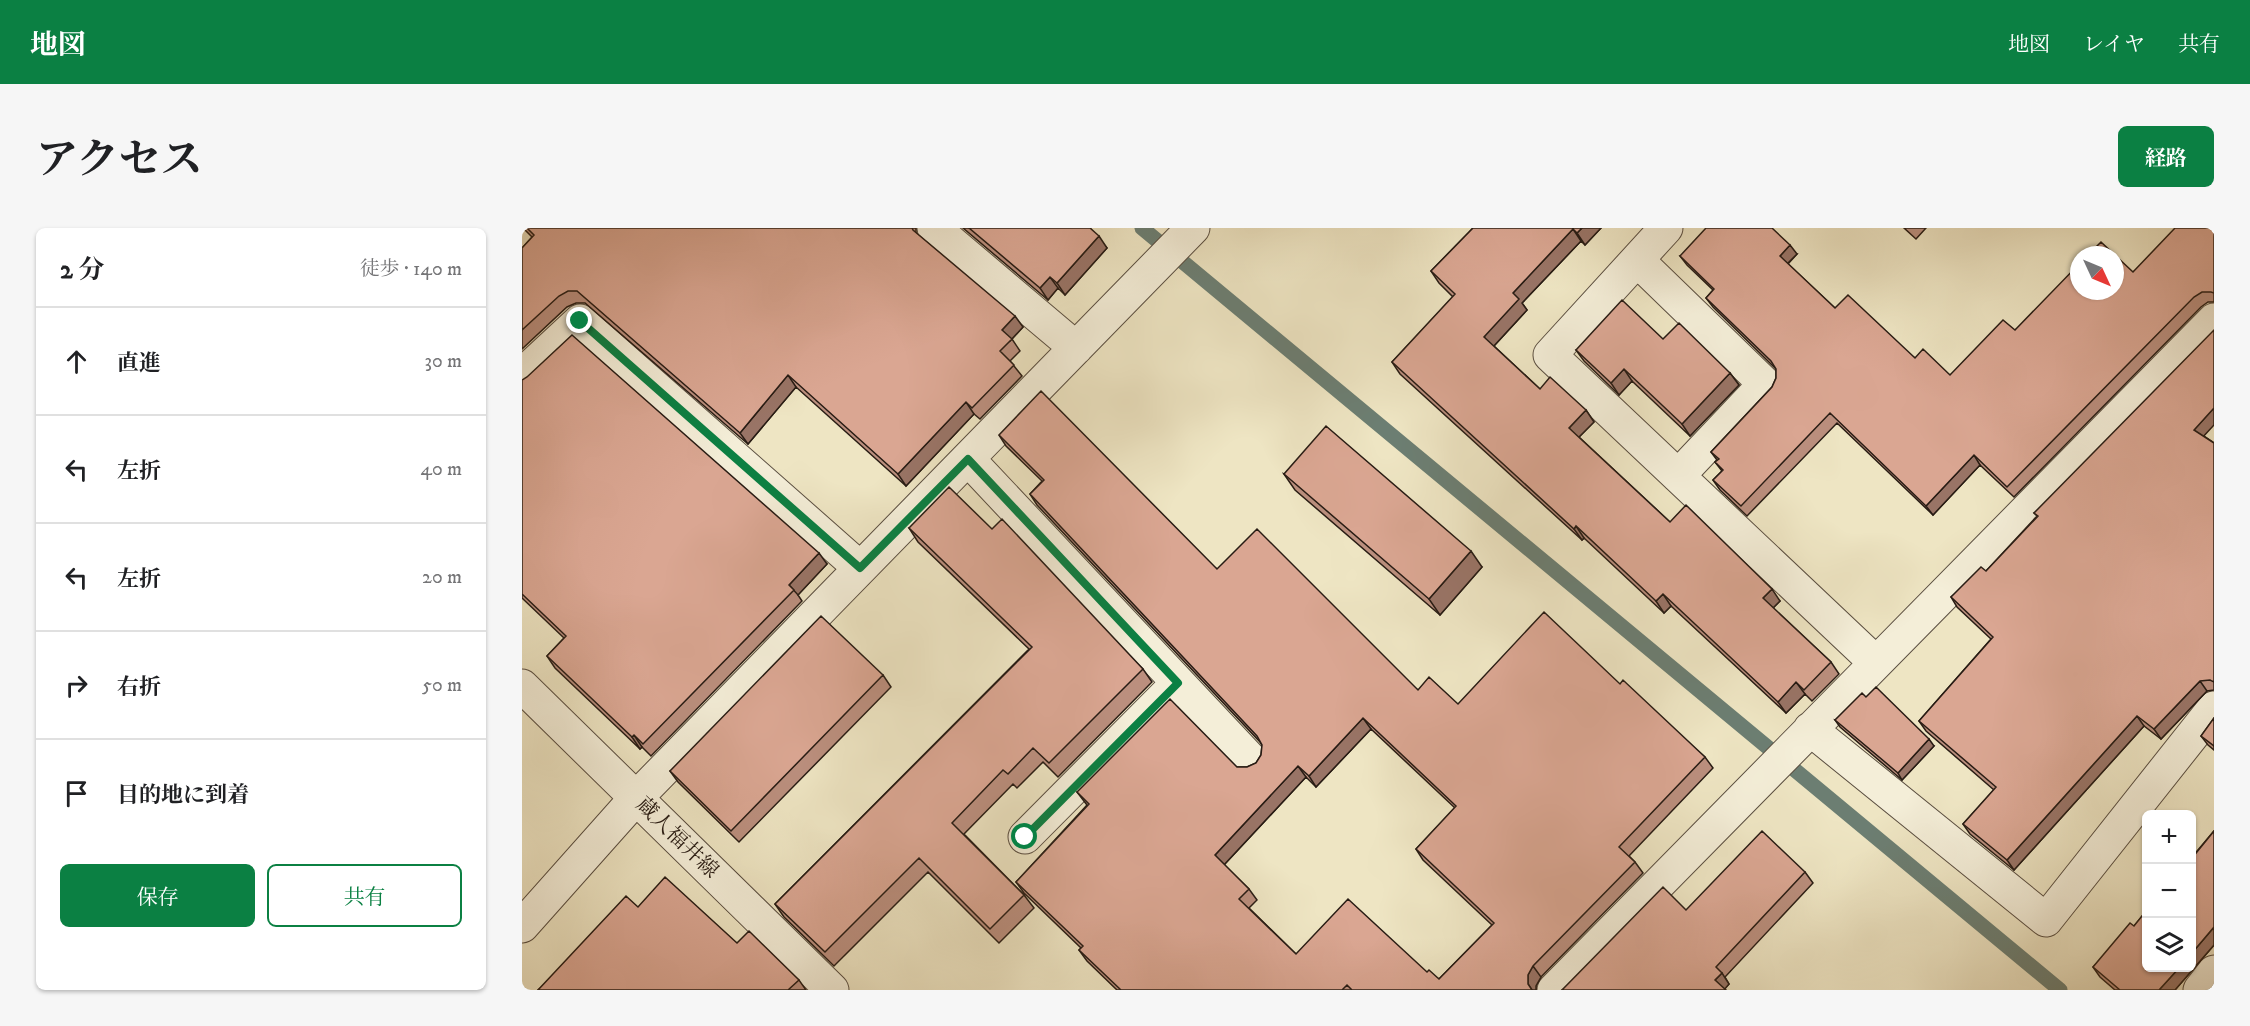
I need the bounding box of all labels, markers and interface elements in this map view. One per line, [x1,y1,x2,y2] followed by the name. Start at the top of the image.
[30,28,86,63] text: 地図
[2008,32,2050,58] text: 地図
[2083,32,2145,58] text: レイヤ
[2178,32,2220,58] text: 共有
[2118,126,2214,187] button: 経路
[36,135,203,187] text: アクセス
[2070,246,2124,300] north arrow
[60,254,104,287] text: 2 分
[360,257,462,282] text: 徒歩 · 140 m
[566,307,592,333] route end
[60,345,93,378] icon: ahead
[424,349,462,374] text: 30 m
[117,350,161,377] text: 直進
[60,453,93,486] icon: left
[420,457,462,482] text: 40 m
[117,458,161,485] text: 左折
[60,561,93,594] icon: left
[422,565,462,590] text: 20 m
[117,566,161,593] text: 左折
[60,669,93,702] icon: right
[422,673,462,698] text: 50 m
[117,674,161,701] text: 右折
[60,777,93,810] icon: arrive
[117,782,249,809] text: 目的地に到着
[630,792,724,884] street label: 蔵人福井線
[2142,810,2196,972] map controls
[2142,810,2196,864] button: +
[1011,823,1037,849] route start
[60,864,255,927] button: 保存
[267,864,462,927] button: 共有
[2142,864,2196,918] button: −
[2142,918,2196,972] button: layers

